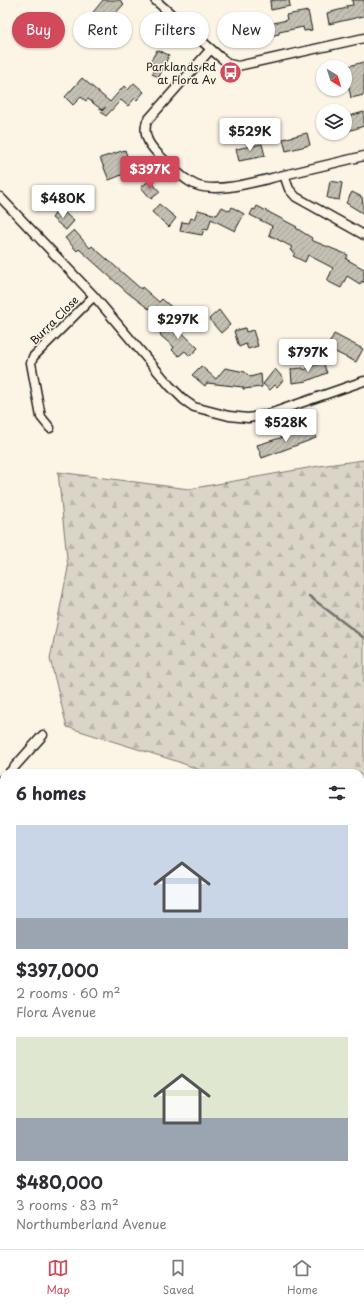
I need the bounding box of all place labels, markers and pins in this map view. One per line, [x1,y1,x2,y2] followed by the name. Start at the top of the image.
[146,58,216,88] place label: Parklands Rd at Flora Av
[218,59,244,85] bus stop icon: Parklands Rd at Flora Av
[222,118,278,152] pin: $529K
[122,156,178,190] pin: $397K
[35,185,91,219] pin: $480K
[150,306,206,340] pin: $297K
[280,339,336,373] pin: $797K
[258,409,314,443] pin: $528K

